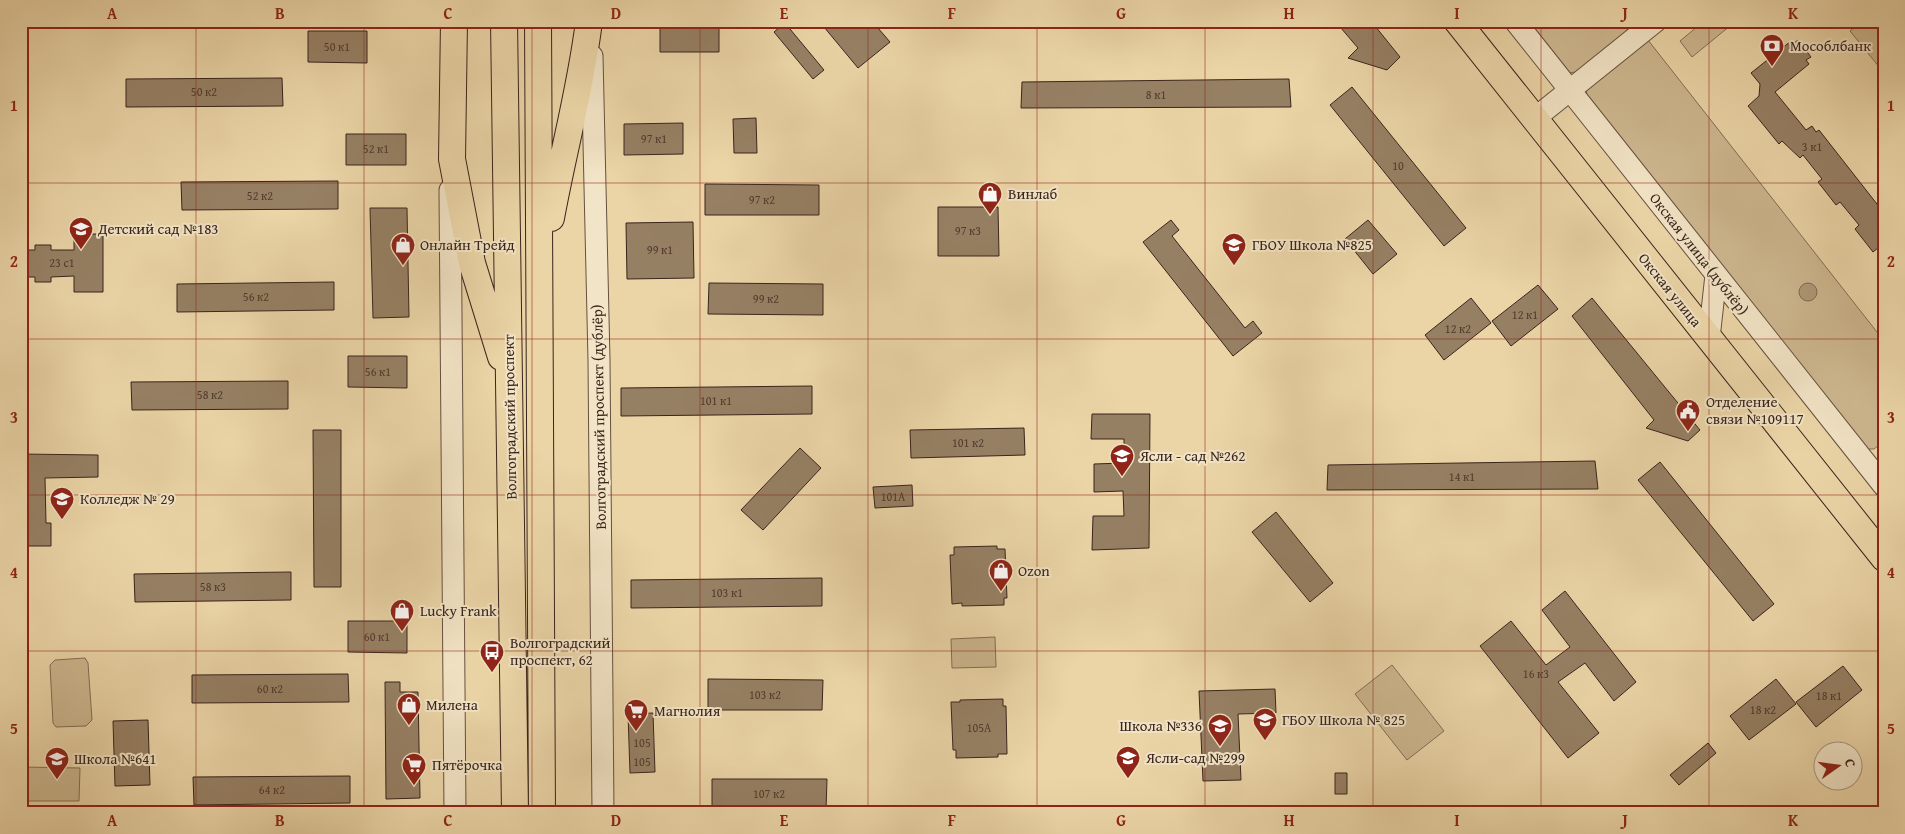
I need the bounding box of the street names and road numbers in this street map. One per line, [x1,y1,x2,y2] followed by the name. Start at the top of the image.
[1646,189,1752,319] street label: Окская улица (дублёр)
[1635,249,1705,331] street label: Окская улица
[586,304,611,530] street label: Волгоградский проспект (дублёр)
[498,333,521,500] street label: Волгоградский проспект

